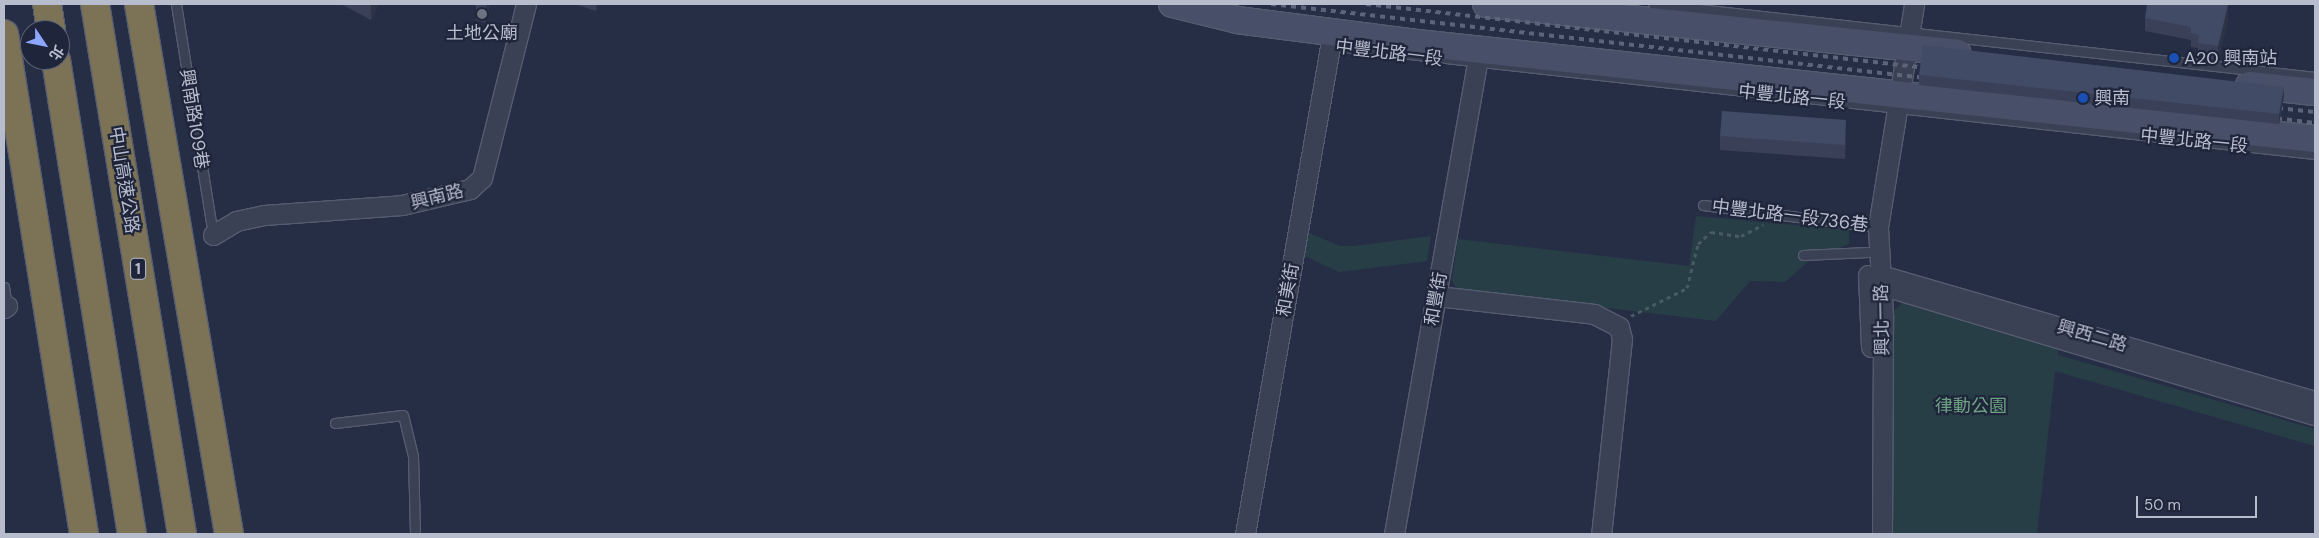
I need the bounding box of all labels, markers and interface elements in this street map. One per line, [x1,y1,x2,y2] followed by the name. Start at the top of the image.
[476,8,488,20] marker: 土地公廟
[20,20,70,70] north arrow
[446,22,518,44] place label: 土地公廟
[1334,36,1444,70] street label: 中豐北路一段
[45,42,68,64] text: 北
[2184,47,2277,69] place label: A20 興南站
[2168,52,2180,64] marker: A20 興南站
[175,67,213,171] street label: 興南路109巷
[1737,81,1847,113] street label: 中豐北路一段
[2094,87,2130,109] place label: 興南
[2076,91,2090,105] marker: 興南
[105,125,143,235] street label: 中山高速公路
[2139,125,2249,157] street label: 中豐北路一段
[408,180,466,214] street label: 興南路
[1711,196,1869,236] street label: 中豐北路一段736巷
[129,255,147,282] road number: 1
[1273,262,1303,318] street label: 和美街
[1421,271,1451,327] street label: 和豐街
[1871,284,1893,356] street label: 興北一路
[2054,316,2130,356] street label: 興西二路
[1935,395,2007,417] park label: 律動公園
[2139,486,2260,518] scale bar
[2144,495,2181,515] text: 50 m

